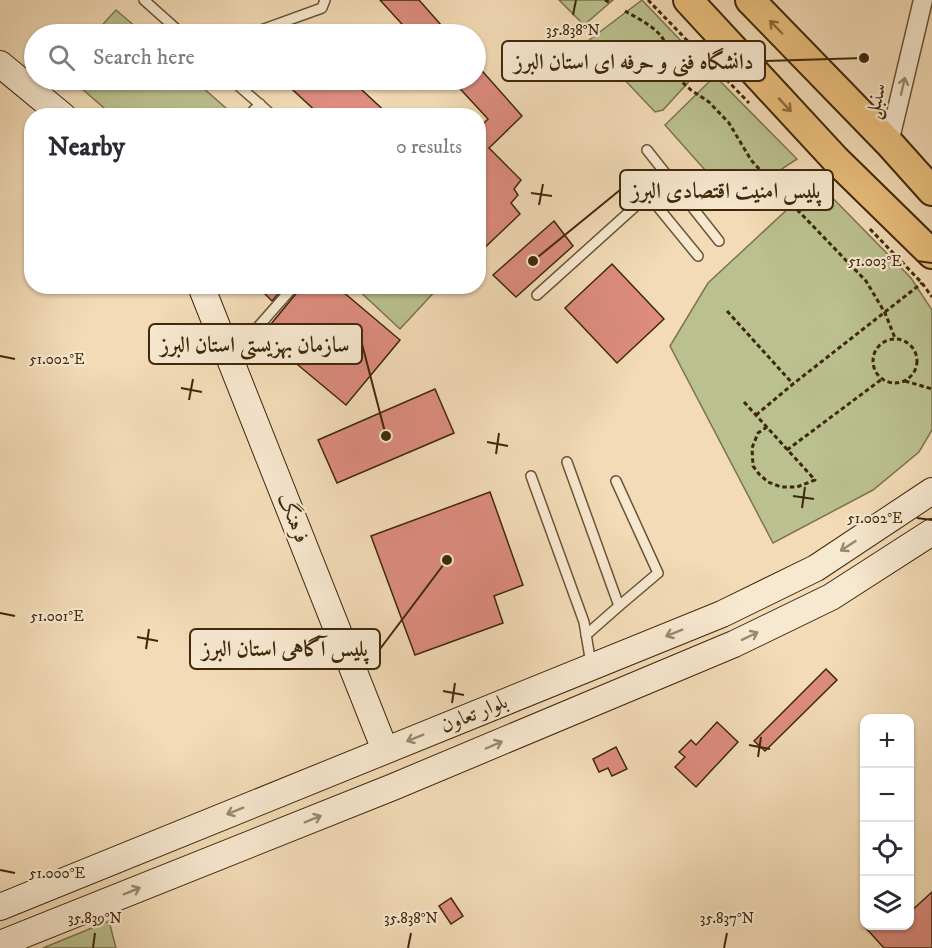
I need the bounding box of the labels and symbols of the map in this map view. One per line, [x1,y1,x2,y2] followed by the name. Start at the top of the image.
[769,19,783,34] one-way arrow
[546,21,600,40] text: 35.838°N
[502,41,765,81] callout: دانشگاه فنی و حرفه ای استان البرز
[511,47,754,77] text: دانشگاه فنی و حرفه ای استان البرز
[897,77,909,96] one-way arrow
[859,81,894,122] street label: سنبل
[778,97,792,112] one-way arrow
[620,170,833,210] callout: پلیس امنیت اقتصادی البرز
[628,178,822,207] text: پلیس امنیت اقتصادی البرز
[848,252,902,271] text: 51.003°E
[149,324,362,364] callout: سازمان بهزیستی استان البرز
[157,332,350,360] text: سازمان بهزیستی استان البرز
[29,350,85,369] text: 51.002°E
[271,489,316,547] street label: فرهنگ
[847,509,903,528] text: 51.002°E
[840,541,857,553] one-way arrow
[30,607,84,626] text: 51.001°E
[665,628,683,639] one-way arrow
[190,629,380,669] callout: پلیس آگاهی استان البرز
[741,629,759,641] one-way arrow
[199,635,370,665] text: پلیس آگاهی استان البرز
[437,689,511,739] street label: بلوار تعاون
[406,733,425,744] one-way arrow
[484,739,502,750] one-way arrow
[226,806,244,817] one-way arrow
[304,813,322,824] one-way arrow
[29,864,85,883] text: 51.000°E
[123,885,141,896] one-way arrow
[68,909,122,928] text: 35.839°N
[384,909,438,928] text: 35.838°N
[700,909,754,928] text: 35.837°N

